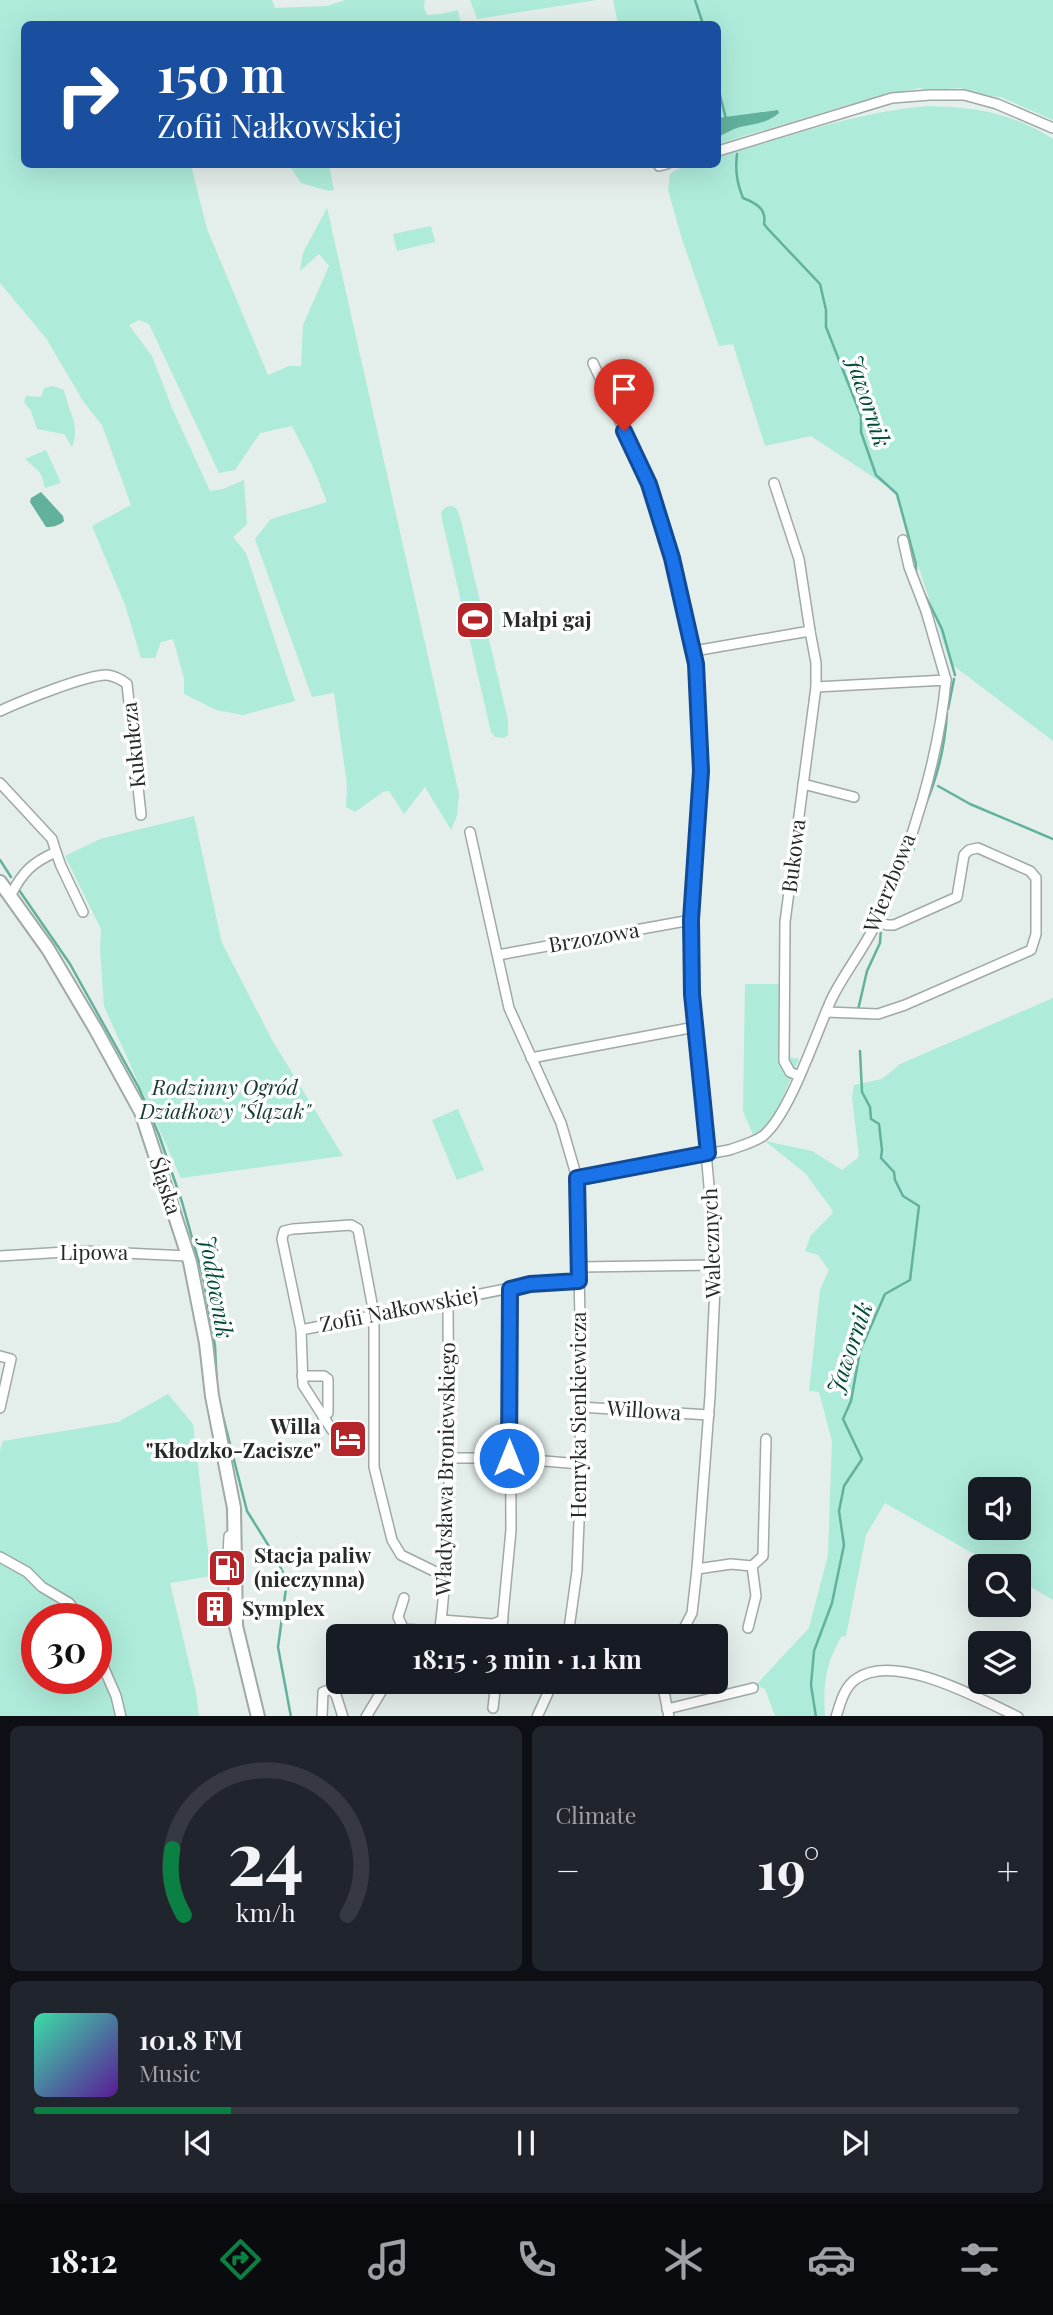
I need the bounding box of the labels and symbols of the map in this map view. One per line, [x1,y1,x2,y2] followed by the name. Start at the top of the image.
[840,350,899,451] water label: Jawornik
[594,359,654,431] pin
[454,599,496,641] sports icon: Małpi gaj
[502,604,591,632] place label: Małpi gaj
[114,700,150,790] street label: Kukułcza
[774,817,810,894] street label: Bukowa
[855,828,921,937] street label: Wierzbowa
[546,914,642,958] street label: Brzozowa
[138,1072,312,1124] park label: Rodzinny Ogród Działkowy "Ślązak"
[144,1153,189,1218] street label: Śląska
[694,1187,726,1300] street label: Walecznych
[193,1233,242,1341] water label: Jodłownik
[60,1237,129,1265] street label: Lipowa
[317,1279,480,1337] street label: Zofii Nałkowskiej
[818,1297,879,1398] water label: Jawornik
[563,1311,591,1518] street label: Henryka Sienkiewicza
[428,1342,460,1597] street label: Władysława Broniewskiego
[605,1392,683,1426] street label: Willowa
[146,1411,321,1463] place label: Willa "Kłodzko-Zacisze"
[327,1418,369,1460] hotel icon: Willa "Kłodzko-Zacisze"
[472,1421,546,1495] position arrow
[254,1540,372,1592] place label: Stacja paliw (nieczynna)
[206,1547,248,1589] fuel station icon: Stacja paliw (nieczynna)
[194,1588,236,1630] building icon: Symplex
[242,1593,325,1621] place label: Symplex
[21,1603,112,1694] speed limit sign: 30

